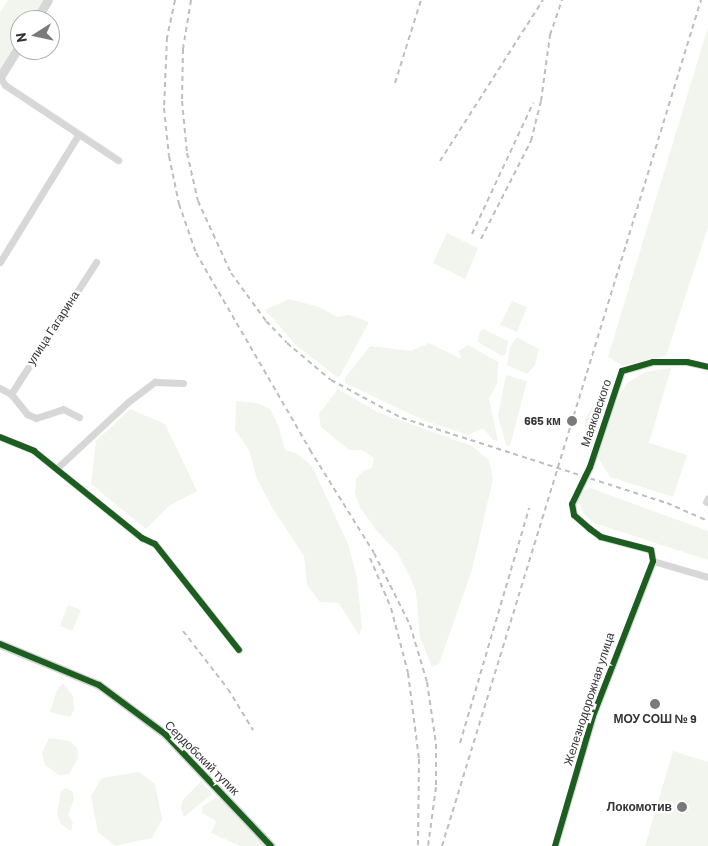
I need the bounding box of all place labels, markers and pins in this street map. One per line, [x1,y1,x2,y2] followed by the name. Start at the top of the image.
[524,414,561,428] place label: 665 км
[565,414,579,428] marker: 665 км
[649,698,661,710] marker: МОУ СОШ № 9
[613,712,697,726] place label: МОУ СОШ № 9
[607,800,672,814] place label: Локомотив
[676,801,688,813] marker: Локомотив

